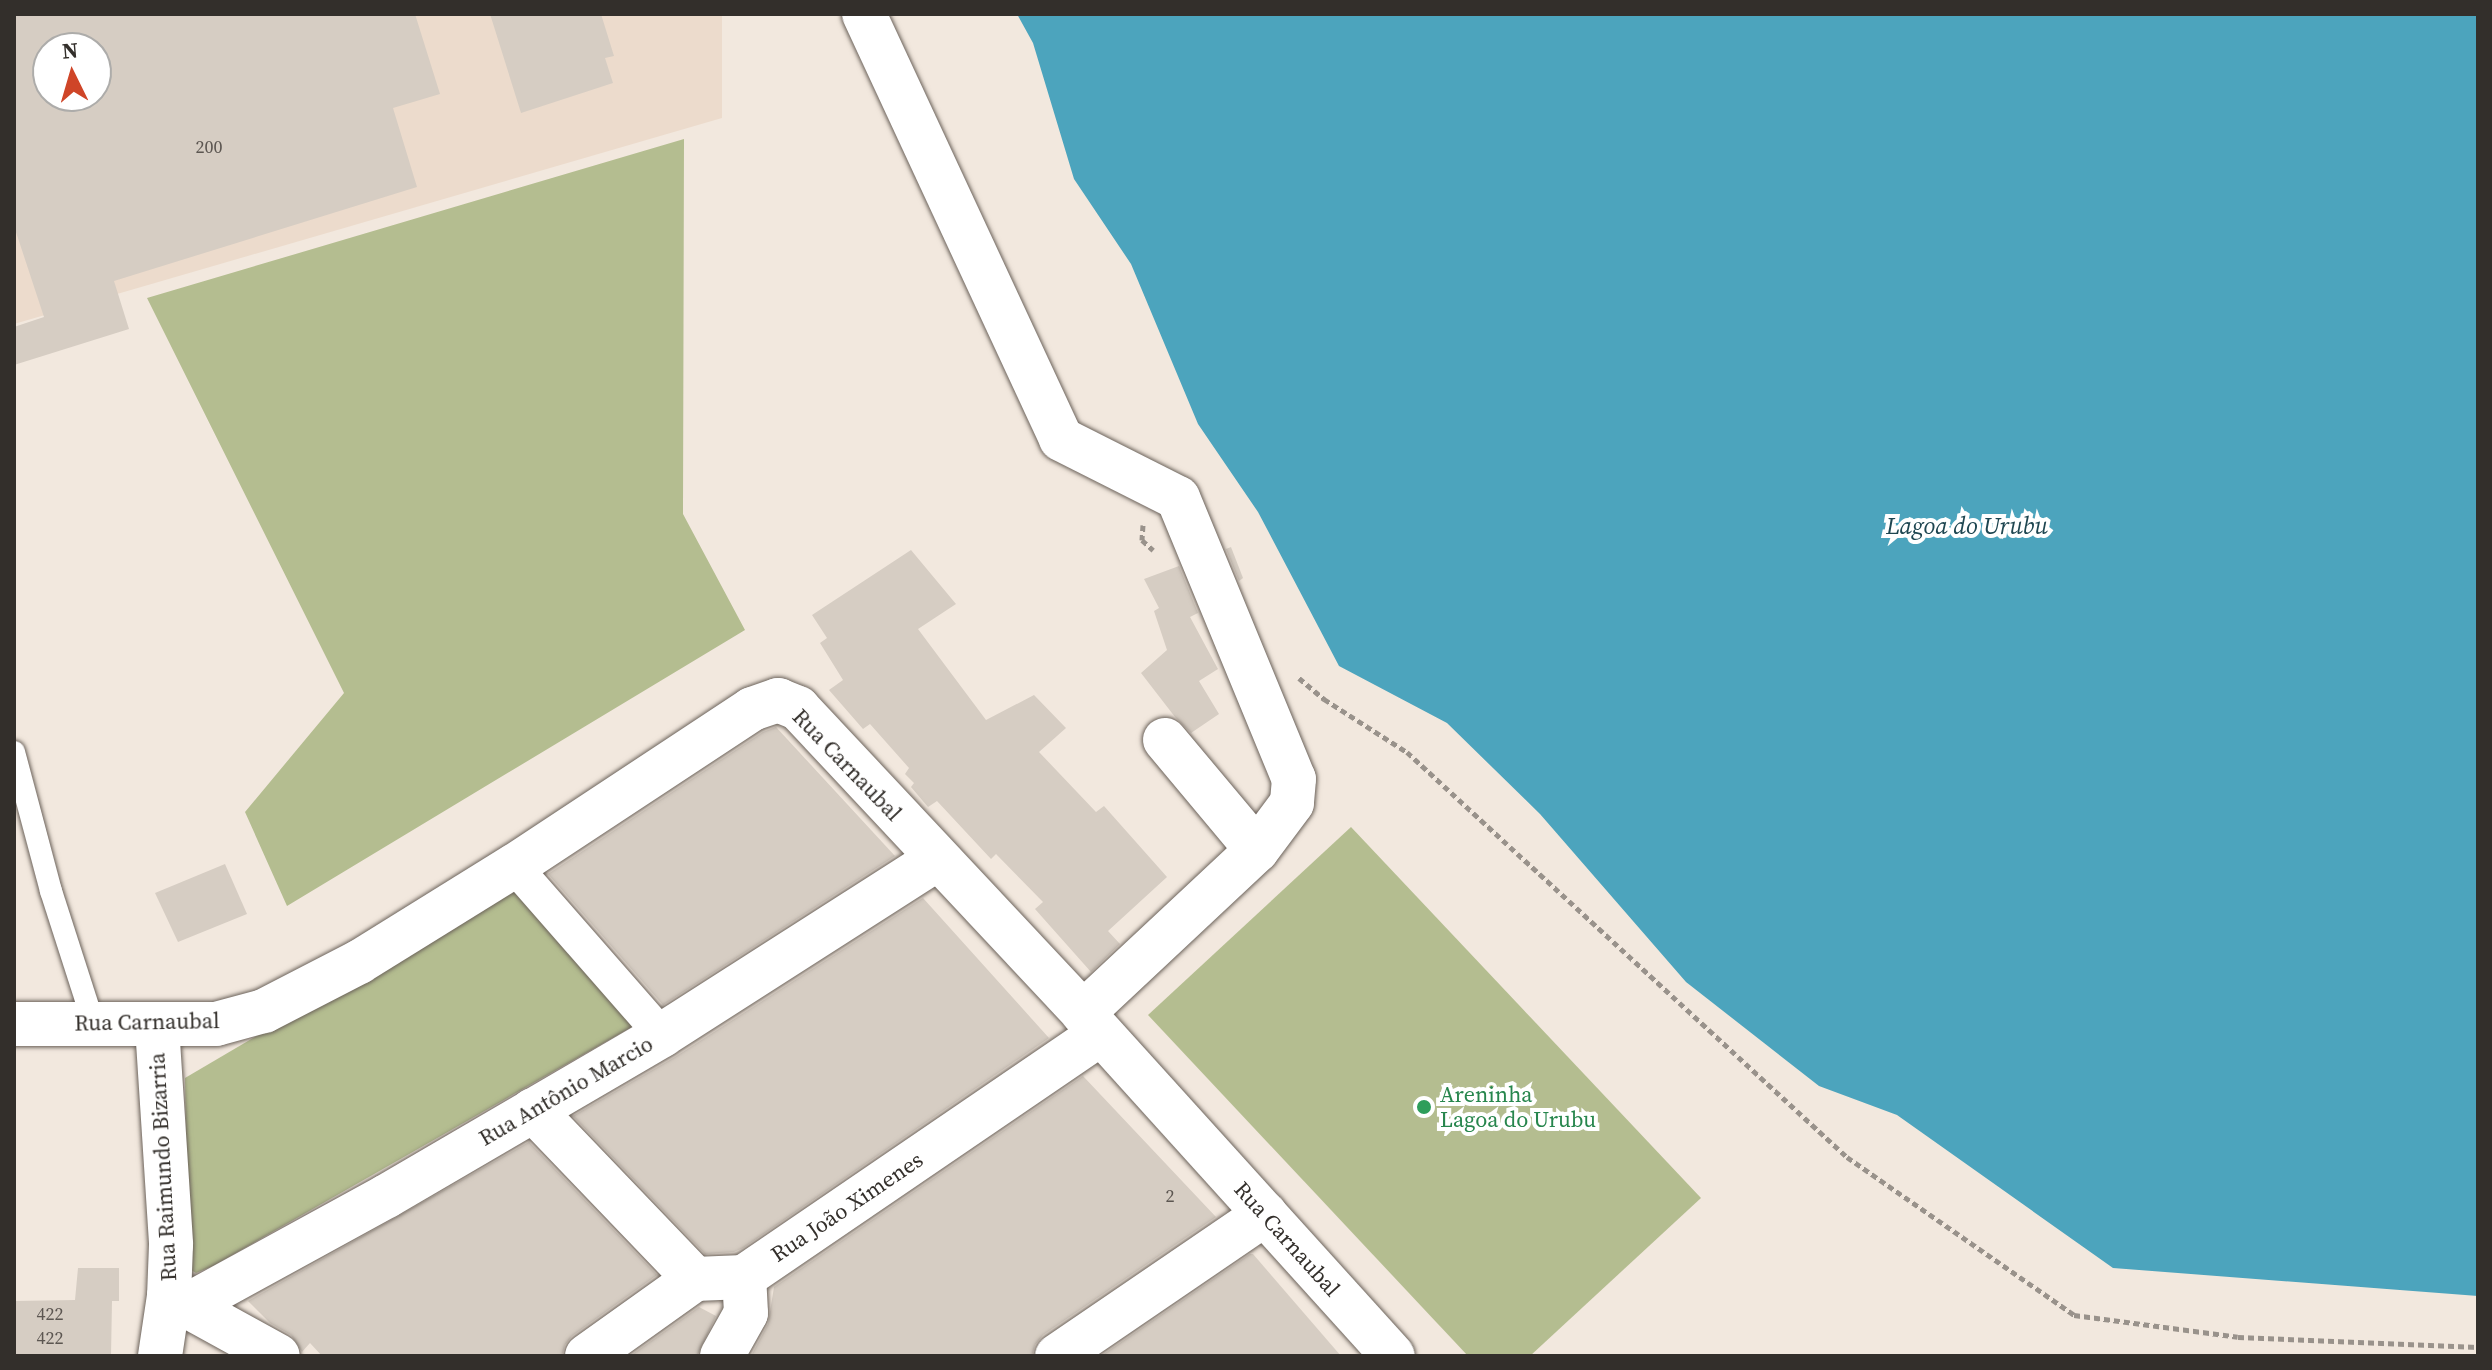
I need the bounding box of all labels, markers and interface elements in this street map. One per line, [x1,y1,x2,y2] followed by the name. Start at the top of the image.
[32,32,112,112] north arrow
[61,34,79,66] text: N
[196,136,222,158] house number: 200
[1886,512,2048,540] water label: Lagoa do Urubu
[787,704,907,826] street label: Rua Carnaubal
[74,1008,220,1036] street label: Rua Carnaubal
[474,1030,658,1152] street label: Rua Antônio Marcio
[144,1052,182,1282] street label: Rua Raimundo Bizarria
[1440,1081,1596,1132] place label: Areninha Lagoa do Urubu
[1415,1098,1433,1116] marker: Areninha Lagoa do Urubu
[766,1146,928,1268] street label: Rua João Ximenes
[1229,1176,1345,1302] street label: Rua Carnaubal
[1166,1185,1174,1207] house number: 2
[37,1303,63,1325] house number: 422
[37,1327,63,1349] house number: 422

